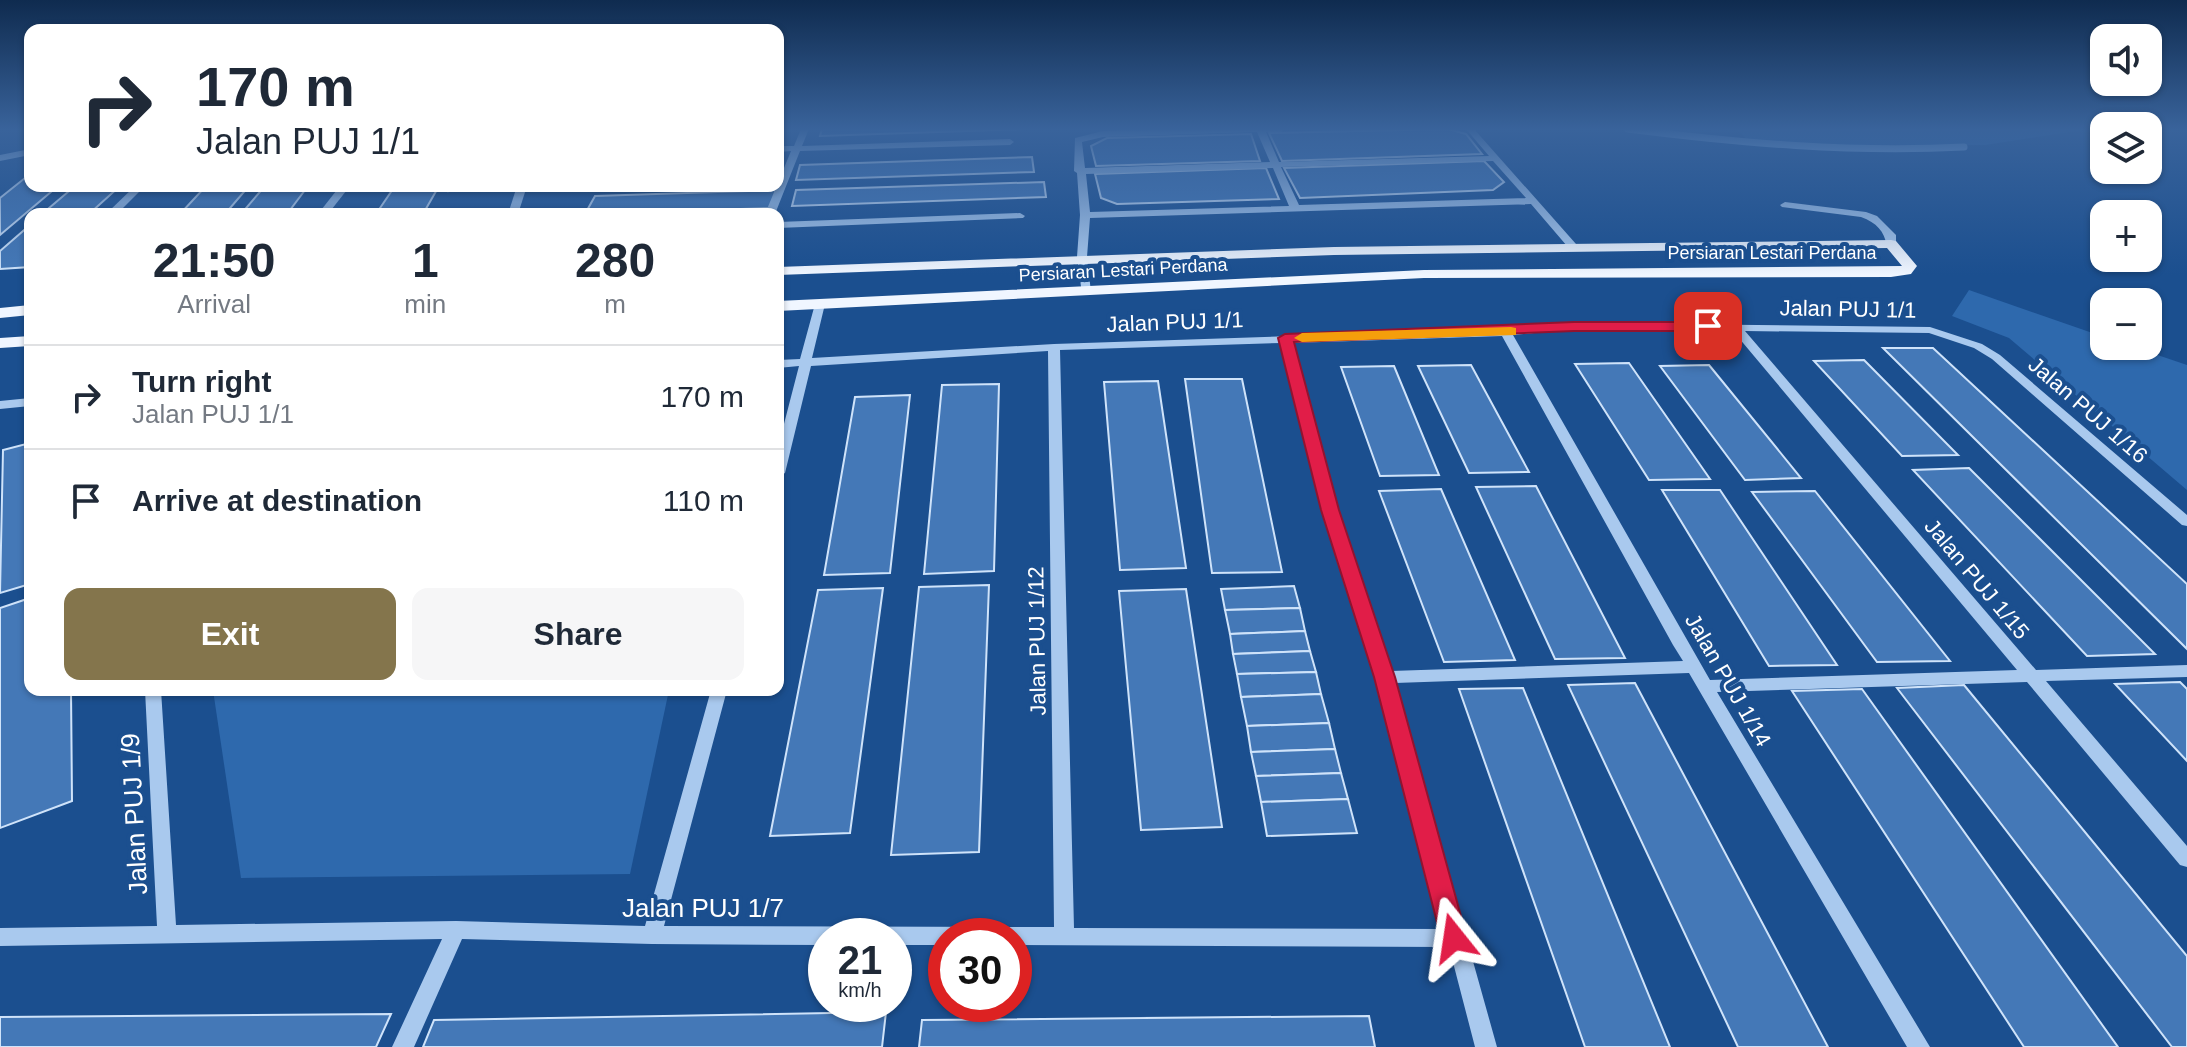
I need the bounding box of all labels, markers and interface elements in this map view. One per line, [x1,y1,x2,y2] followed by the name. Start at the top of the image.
[2090,24,2162,360] map controls
[2090,24,2162,96] button: sound
[196,55,355,118] text: 170 m
[64,56,168,160] icon: right
[2090,112,2162,184] button: layers
[196,121,420,162] text: Jalan PUJ 1/1
[2090,200,2162,272] button: +
[153,234,276,287] text: 21:50
[412,234,439,287] text: 1
[575,234,655,287] text: 280
[1667,243,1878,263] street label: Persiaran Lestari Perdana
[1018,254,1229,285] street label: Persiaran Lestari Perdana
[2090,288,2162,360] button: −
[177,289,251,319] text: Arrival
[404,289,446,319] text: min
[604,289,626,319] text: m
[1674,292,1742,360] pin
[1779,295,1917,323] street label: Jalan PUJ 1/1
[1686,304,1730,348] icon: arrive
[1106,307,1244,337] street label: Jalan PUJ 1/1
[2023,352,2153,468] street label: Jalan PUJ 1/16
[132,365,271,398] text: Turn right
[64,375,108,419] icon: right
[661,380,744,413] text: 170 m
[132,399,294,429] text: Jalan PUJ 1/1
[64,479,108,523] icon: arrive
[132,484,422,517] text: Arrive at destination
[663,484,744,517] text: 110 m
[1919,514,2035,644] street label: Jalan PUJ 1/15
[1023,566,1051,716] street label: Jalan PUJ 1/12
[64,588,396,680] button: Exit
[412,588,744,680] button: Share
[1680,609,1776,751] street label: Jalan PUJ 1/14
[115,732,153,896] street label: Jalan PUJ 1/9
[622,893,784,923] street label: Jalan PUJ 1/7
[1412,896,1496,980] position arrow
[928,918,1032,1022] speed limit sign: 30
[838,938,882,982] text: 21
[838,979,882,1001] text: km/h

